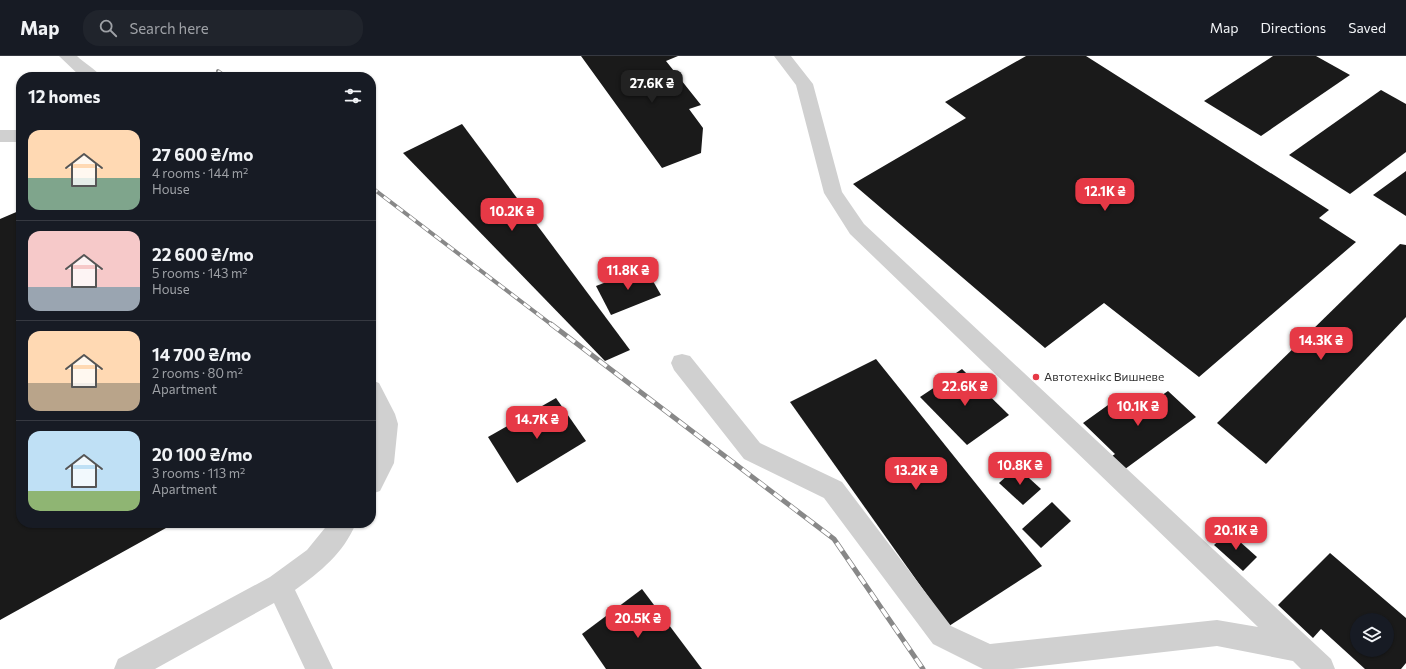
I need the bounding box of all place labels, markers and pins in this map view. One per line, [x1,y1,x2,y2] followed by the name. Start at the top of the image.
[615,70,689,104] pin: 27.6K ₴
[1068,178,1142,212] pin: 12.1K ₴
[475,198,549,232] pin: 10.2K ₴
[591,257,665,291] pin: 11.8K ₴
[1284,327,1358,361] pin: 14.3K ₴
[1044,369,1164,383] place label: Автотехнікс Вишневе
[1031,372,1041,382] marker: Автотехнікс Вишневе
[928,373,1002,407] pin: 22.6K ₴
[1101,393,1175,427] pin: 10.1K ₴
[500,406,574,440] pin: 14.7K ₴
[983,452,1057,486] pin: 10.8K ₴
[879,457,953,491] pin: 13.2K ₴
[1199,517,1273,551] pin: 20.1K ₴
[601,605,675,639] pin: 20.5K ₴

